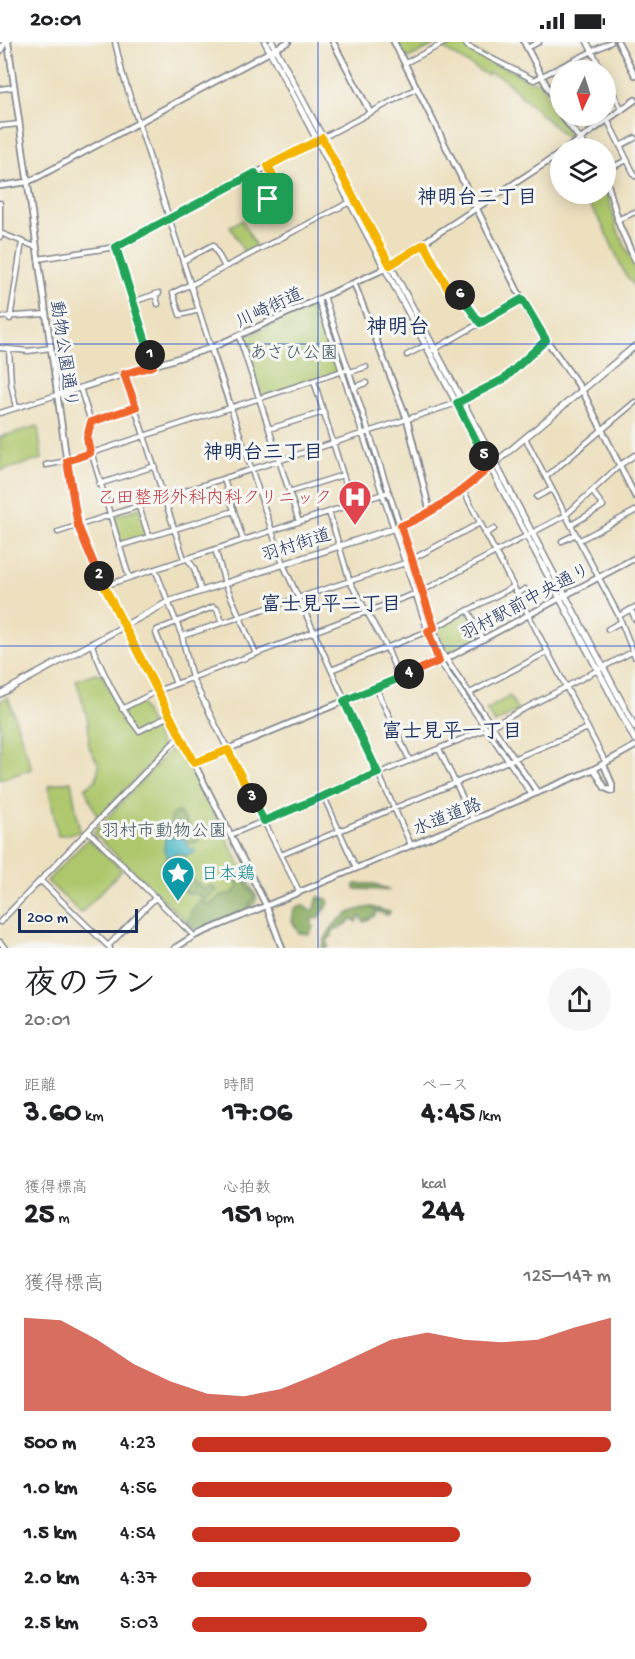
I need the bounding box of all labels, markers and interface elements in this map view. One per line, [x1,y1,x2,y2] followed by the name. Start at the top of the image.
[30,8,82,34] text: 20:01
[550,60,616,126] north arrow
[550,60,616,204] map controls
[550,138,616,204] button: layers
[242,173,293,224] pin
[251,182,284,215] icon: arrive
[417,186,537,211] district label: 神明台二丁目
[445,280,475,310] pin: 6
[233,284,307,334] street label: 川崎街道
[456,285,464,304] text: 6
[45,299,81,409] street label: 動物公園通り
[367,315,430,342] district label: 神明台
[135,340,165,370] pin: 1
[250,343,338,365] park label: あさひ公園
[147,345,153,364] text: 1
[203,441,323,466] district label: 神明台三丁目
[469,441,499,471] pin: 5
[480,446,488,465] text: 5
[337,479,373,526] hospital icon: 乙田整形外科内科クリニック
[98,488,332,510] place label: 乙田整形外科内科クリニック
[259,524,334,567] street label: 羽村街道
[457,559,595,646] street label: 羽村駅前中央通り
[84,561,114,591] pin: 2
[95,566,103,585] text: 2
[261,593,401,618] district label: 富士見平二丁目
[394,659,424,689] pin: 4
[405,664,413,683] text: 4
[382,720,522,745] district label: 富士見平一丁目
[237,783,267,813] pin: 3
[248,788,256,807] text: 3
[410,794,485,842] street label: 水道道路
[101,821,227,843] park label: 羽村市動物公園
[160,855,196,902] place icon: 日本鶏
[201,864,255,886] place label: 日本鶏
[18,906,138,934] scale bar
[27,910,68,929] text: 200 m
[24,968,156,1006] text: 夜のラン
[548,968,611,1031] button: share
[24,1010,71,1033] text: 20:01
[24,1078,56,1097] text: 距離
[223,1078,255,1097] text: 時間
[421,1078,468,1097] text: ペース
[24,1097,81,1132] text: 3.60
[223,1097,292,1132] text: 17:06
[421,1097,475,1132] text: 4:45
[81,1108,104,1127] text: km
[475,1108,501,1127] text: /km
[421,1176,446,1195] text: kcal
[24,1180,88,1199] text: 獲得標高
[223,1180,271,1199] text: 心拍数
[421,1195,464,1230] text: 244
[24,1199,54,1234] text: 25
[223,1199,263,1234] text: 151
[54,1210,70,1229] text: m
[263,1210,294,1229] text: bpm
[523,1266,611,1289] text: 125–147 m
[24,1274,104,1297] text: 獲得標高
[24,1433,76,1456] text: 500 m
[120,1433,156,1456] text: 4:23
[24,1478,78,1501] text: 1.0 km
[120,1478,156,1501] text: 4:56
[24,1523,77,1546] text: 1.5 km
[120,1523,156,1546] text: 4:54
[24,1568,79,1591] text: 2.0 km
[120,1568,157,1591] text: 4:37
[24,1613,78,1636] text: 2.5 km
[120,1613,159,1636] text: 5:03

